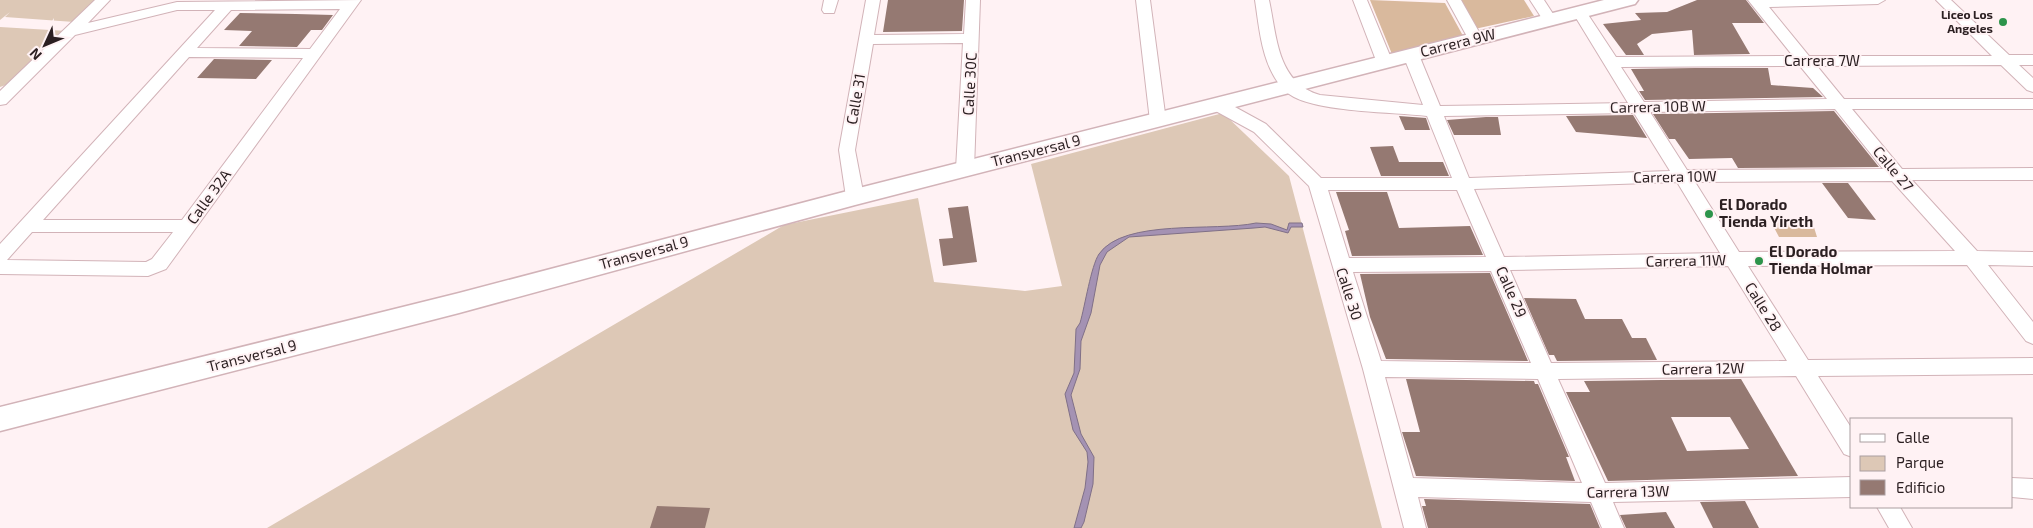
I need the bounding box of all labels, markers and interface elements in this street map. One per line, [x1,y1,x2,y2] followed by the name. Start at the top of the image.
[1941,7,1993,35] place label: Liceo Los Angeles
[1997,16,2009,28] marker: Liceo Los Angeles
[20,20,70,70] north arrow
[1418,24,1497,60] street label: Carrera 9W
[26,45,45,64] text: N
[1784,51,1860,69] street label: Carrera 7W
[958,52,980,116] street label: Calle 30C
[842,72,868,126] street label: Calle 31
[1610,96,1706,116] street label: Carrera 10B W
[989,130,1082,170] street label: Transversal 9
[1870,142,1918,195] street label: Calle 27
[182,165,234,227] street label: Calle 32A
[1633,166,1717,186] street label: Carrera 10W
[1719,195,1813,230] place label: El Dorado Tienda Yireth
[1703,208,1715,220] marker: El Dorado Tienda Yireth
[597,231,690,273] street label: Transversal 9
[1769,242,1873,277] place label: El Dorado Tienda Holmar
[1646,250,1726,270] street label: Carrera 11W
[1753,255,1765,267] marker: El Dorado Tienda Holmar
[1493,263,1531,320] street label: Calle 29
[1333,265,1367,322] street label: Calle 30
[1742,279,1786,334] street label: Calle 28
[205,335,298,375] street label: Transversal 9
[1661,358,1745,378] street label: Carrera 12W
[1850,418,2013,508] legend
[1896,428,1930,446] text: Calle
[1896,453,1944,471] text: Parque
[1896,478,1945,496] text: Edificio
[1586,481,1670,501] street label: Carrera 13W

